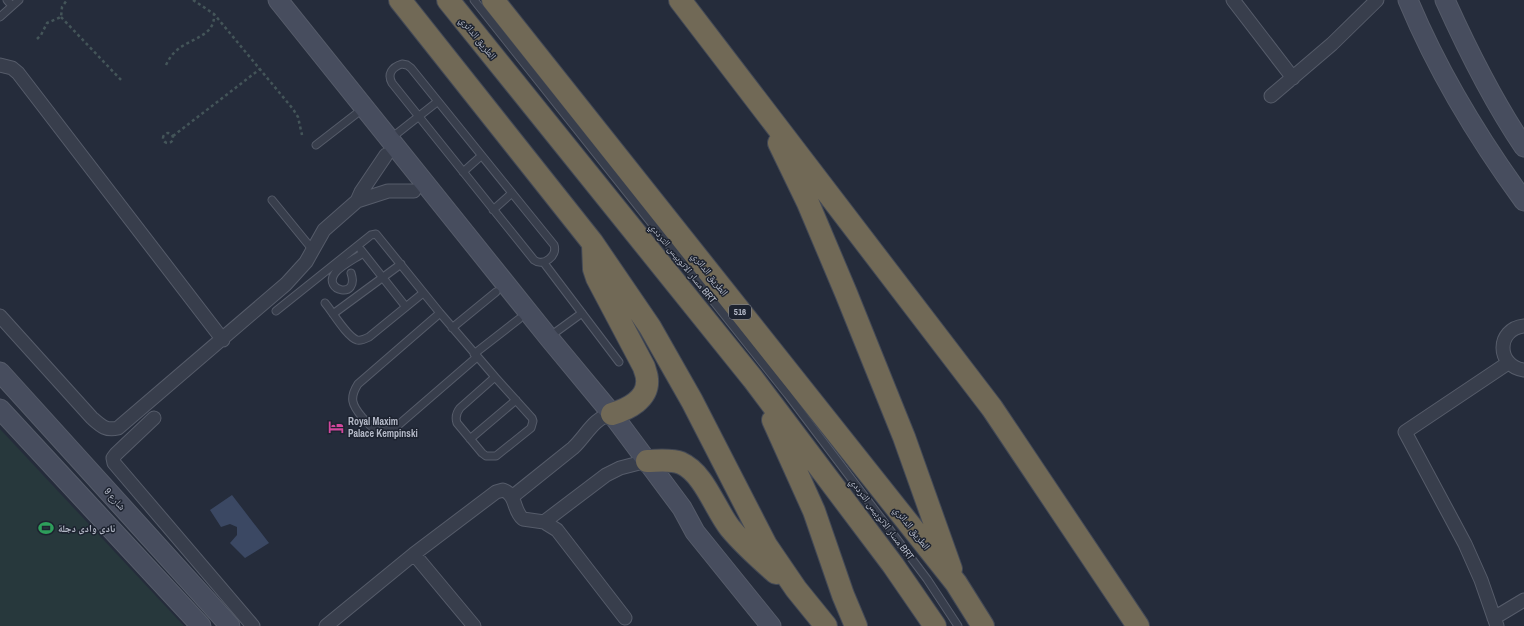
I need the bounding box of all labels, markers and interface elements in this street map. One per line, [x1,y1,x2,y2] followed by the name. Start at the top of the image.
[456,14,499,63] street label: الطريق الدائري
[645,220,719,307] street label: مسار الاتوبيس الترددي BRT
[688,250,731,299] street label: الطريق الدائري
[729,305,751,319] road number: 516
[348,415,418,440] place label: Royal Maxim Palace Kempinski
[327,418,345,436] hotel icon: Royal Maxim Palace Kempinski
[846,475,917,564] street label: مسار الاتوبيس الترددي BRT
[102,485,129,513] street label: شارع 9
[890,504,933,553] street label: الطريق الدائري
[37,519,55,537] sports icon: نادى وادى دجلة
[58,522,116,535] place label: نادى وادى دجلة

